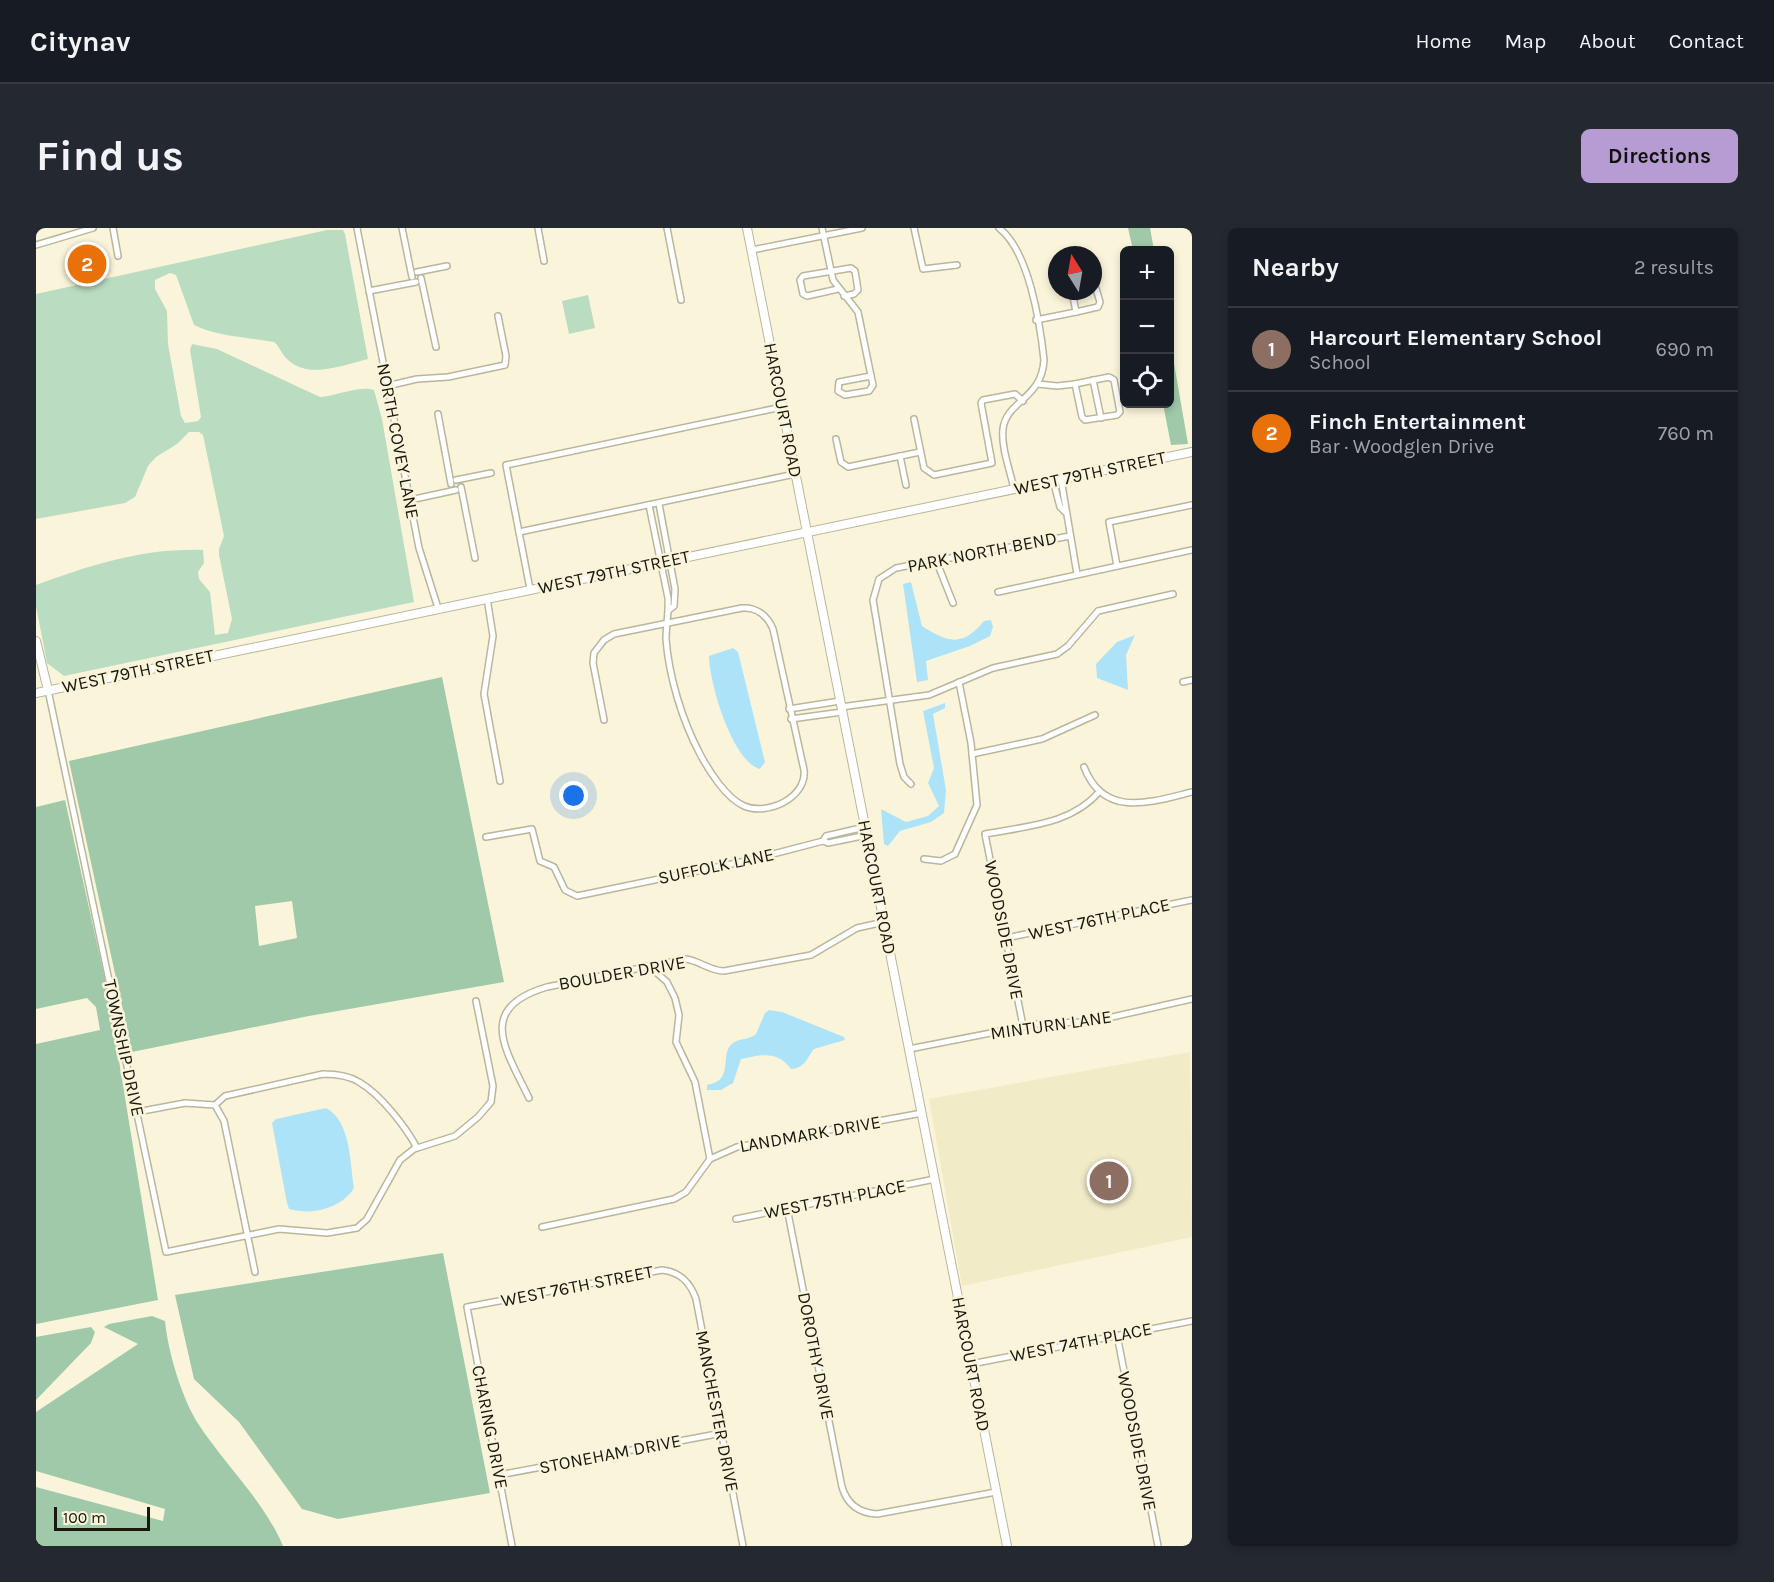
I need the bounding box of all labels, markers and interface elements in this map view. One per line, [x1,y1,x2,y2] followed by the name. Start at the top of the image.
[30,25,130,58] text: Citynav
[1416,29,1472,53] text: Home
[1505,29,1546,53] text: Map
[1579,29,1636,53] text: About
[1669,29,1744,53] text: Contact
[1581,129,1738,183] button: Directions
[36,131,184,181] text: Find us
[68,242,106,286] pin: 2
[1048,246,1102,300] north arrow
[1120,246,1174,408] map controls
[1120,246,1174,300] button: +
[1252,252,1339,283] text: Nearby
[1634,256,1714,279] text: 2 results
[1120,300,1174,354] button: −
[1309,325,1602,351] text: Harcourt Elementary School
[1268,338,1275,361] text: 1
[1656,338,1714,361] text: 690 m
[759,341,807,479] street label: HARCOURT ROAD
[1309,351,1371,374] text: School
[1120,354,1174,408] button: locate
[372,361,424,521] street label: NORTH COVEY LANE
[1309,409,1526,435] text: Finch Entertainment
[1265,422,1278,445] text: 2
[1658,422,1714,445] text: 760 m
[1309,435,1494,458] text: Bar · Woodglen Drive
[1012,446,1168,500] street label: WEST 79TH STREET
[905,527,1059,577] street label: PARK NORTH BEND
[536,545,692,599] street label: WEST 79TH STREET
[60,644,216,698] street label: WEST 79TH STREET
[559,781,588,810] your location
[853,818,901,956] street label: HARCOURT ROAD
[656,843,776,889] street label: SUFFOLK LANE
[980,858,1028,1002] street label: WOODSIDE DRIVE
[1026,893,1172,945] street label: WEST 76TH PLACE
[557,951,687,995] street label: BOULDER DRIVE
[99,978,149,1118] street label: TOWNSHIP DRIVE
[989,1006,1113,1044] street label: MINTURN LANE
[738,1111,882,1157] street label: LANDMARK DRIVE
[1090,1158,1128,1204] pin: 1
[762,1174,908,1224] street label: WEST 75TH PLACE
[499,1260,655,1312] street label: WEST 76TH STREET
[793,1290,839,1422] street label: DOROTHY DRIVE
[947,1295,995,1433] street label: HARCOURT ROAD
[1008,1317,1154,1367] street label: WEST 74TH PLACE
[691,1328,743,1494] street label: MANCHESTER DRIVE
[467,1363,513,1491] street label: CHARING DRIVE
[1113,1369,1161,1513] street label: WOODSIDE DRIVE
[537,1429,683,1479] street label: STONEHAM DRIVE
[54,1504,150,1532] scale bar
[63,1508,106,1527] text: 100 m

